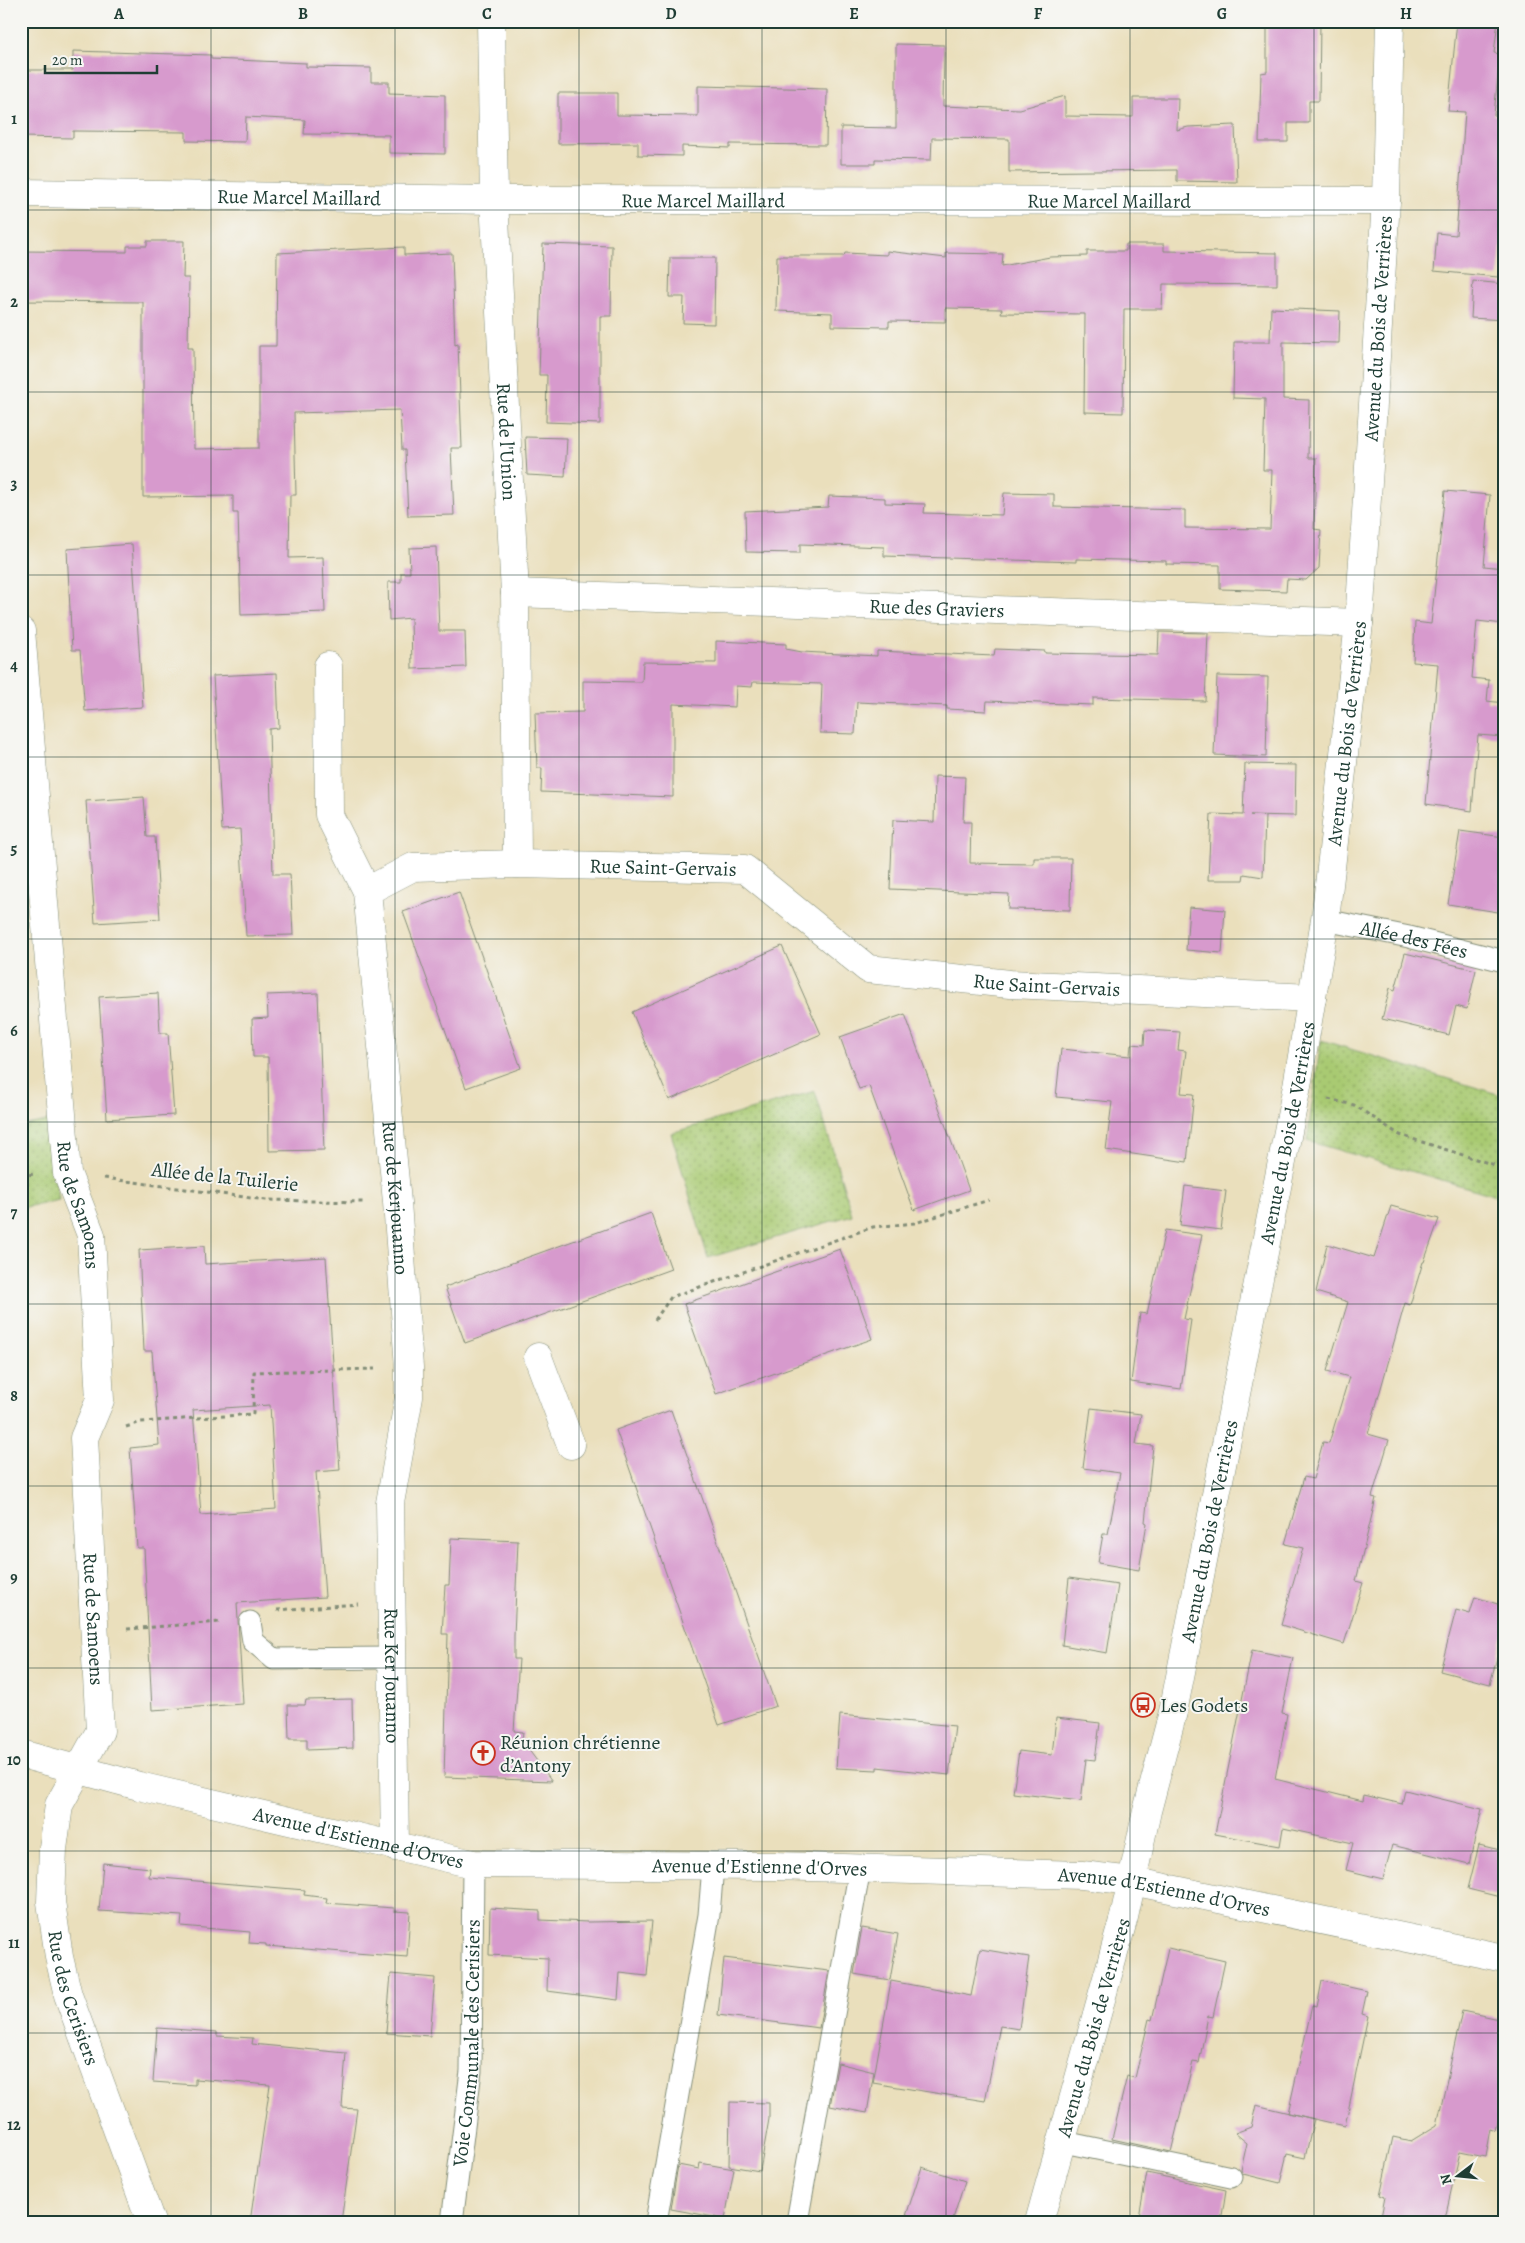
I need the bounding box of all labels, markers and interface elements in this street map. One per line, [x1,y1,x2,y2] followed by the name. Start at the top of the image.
[113,3,125,25] text: A
[298,3,308,25] text: B
[482,3,492,25] text: C
[665,3,677,25] text: D
[849,3,859,25] text: E
[1034,3,1043,25] text: F
[1217,3,1227,25] text: G
[1400,3,1412,25] text: H
[45,42,158,74] scale bar
[52,50,83,70] text: 20 m
[11,108,17,130] text: 1
[217,182,381,212] street label: Rue Marcel Maillard
[621,187,785,214] street label: Rue Marcel Maillard
[1027,187,1191,214] street label: Rue Marcel Maillard
[1357,215,1399,443] street label: Avenue du Bois de Verrières
[10,291,18,313] text: 2
[490,382,524,501] street label: Rue de l'Union
[11,473,18,495] text: 3
[868,592,1005,624] street label: Rue des Graviers
[1320,619,1373,848] street label: Avenue du Bois de Verrières
[10,655,18,677] text: 4
[11,838,18,860] text: 5
[589,852,737,882] street label: Rue Saint-Gervais
[1357,914,1471,965] street label: Allée des Fées
[972,967,1121,1003] street label: Rue Saint-Gervais
[1252,1019,1321,1247] street label: Avenue du Bois de Verrières
[10,1020,18,1042] text: 6
[376,1119,416,1276] street label: Rue de Kerjouanno
[51,1139,106,1270] street label: Rue de Samoens
[149,1156,300,1198] street label: Allée de la Tuilerie
[11,1202,18,1224] text: 7
[10,1385,18,1407] text: 8
[1173,1417,1244,1646] street label: Avenue du Bois de Verrières
[77,1552,111,1686] street label: Rue de Samoens
[10,1567,18,1589] text: 9
[378,1607,407,1744] street label: Rue Ker Jouanno
[1130,1692,1156,1718] bus stop icon: Les Godets
[1160,1692,1248,1719] place label: Les Godets
[500,1729,661,1779] place label: Réunion chrétienne d’Antony
[470,1740,496,1766] church icon: Réunion chrétienne d’Antony
[7,1749,21,1771] text: 10
[250,1799,467,1875] street label: Avenue d'Estienne d'Orves
[651,1852,868,1882] street label: Avenue d'Estienne d'Orves
[1056,1861,1273,1923] street label: Avenue d'Estienne d'Orves
[1050,1915,1137,2141] street label: Avenue du Bois de Verrières
[445,1919,486,2169] street label: Voie Communale des Cerisiers
[42,1928,106,2069] street label: Rue des Cerisiers
[8,1932,20,1954] text: 11
[7,2114,21,2136] text: 12
[1432,2150,1482,2200] north arrow
[1435,2172,1457,2187] text: N

